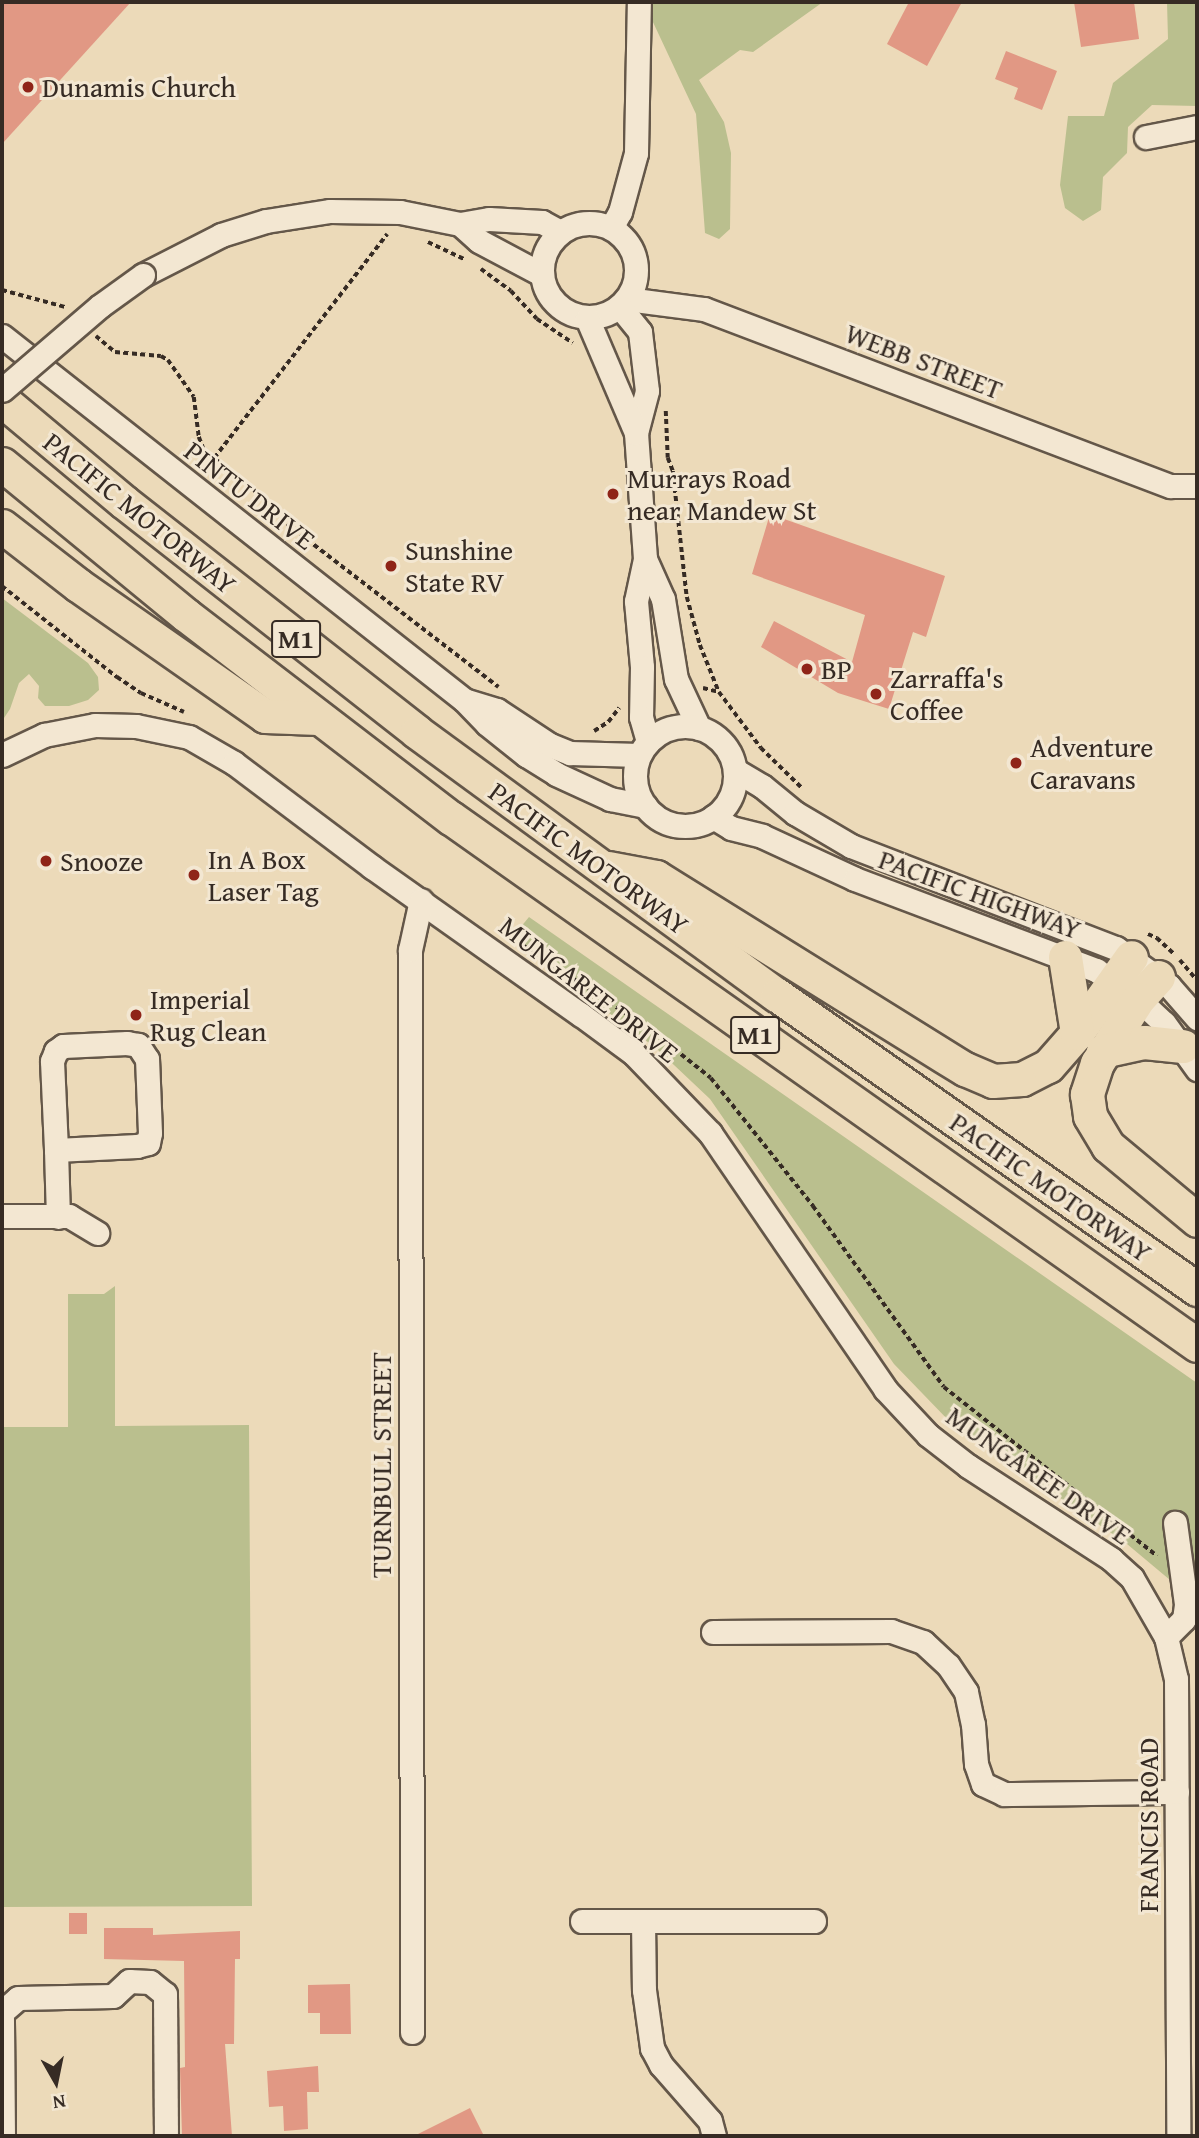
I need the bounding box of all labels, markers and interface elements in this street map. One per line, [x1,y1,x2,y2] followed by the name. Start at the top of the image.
[42,70,236,104] place label: Dunamis Church
[20,79,36,95] marker: Dunamis Church
[841,316,1007,406] street label: WEBB STREET
[37,425,243,601] street label: PACIFIC MOTORWAY
[178,434,322,556] street label: PINTU DRIVE
[627,461,816,527] place label: Murrays Road near Mandew St
[605,486,621,502] marker: Murrays Road near Mandew St
[405,533,513,599] place label: Sunshine State RV
[383,558,399,574] marker: Sunshine State RV
[270,617,322,662] road number: M1
[821,652,852,686] place label: BP
[799,661,815,677] marker: BP
[890,661,1004,727] place label: Zarraffa's Coffee
[868,686,884,702] marker: Zarraffa's Coffee
[1030,730,1153,796] place label: Adventure Caravans
[1008,755,1024,771] marker: Adventure Caravans
[483,774,695,942] street label: PACIFIC MOTORWAY
[208,842,319,908] place label: In A Box Laser Tag
[874,842,1086,946] street label: PACIFIC HIGHWAY
[60,844,143,878] place label: Snooze
[38,853,54,869] marker: Snooze
[186,867,202,883] marker: In A Box Laser Tag
[493,909,685,1069] street label: MUNGAREE DRIVE
[150,982,267,1048] place label: Imperial Rug Clean
[128,1007,144,1023] marker: Imperial Rug Clean
[729,1012,781,1058] road number: M1
[944,1105,1158,1269] street label: PACIFIC MOTORWAY
[364,1352,398,1578] street label: TURNBULL STREET
[940,1399,1138,1551] street label: MUNGAREE DRIVE
[1131,1737,1165,1913] street label: FRANCIS ROAD
[21,2047,91,2117] north arrow
[51,2088,68,2118] text: N

